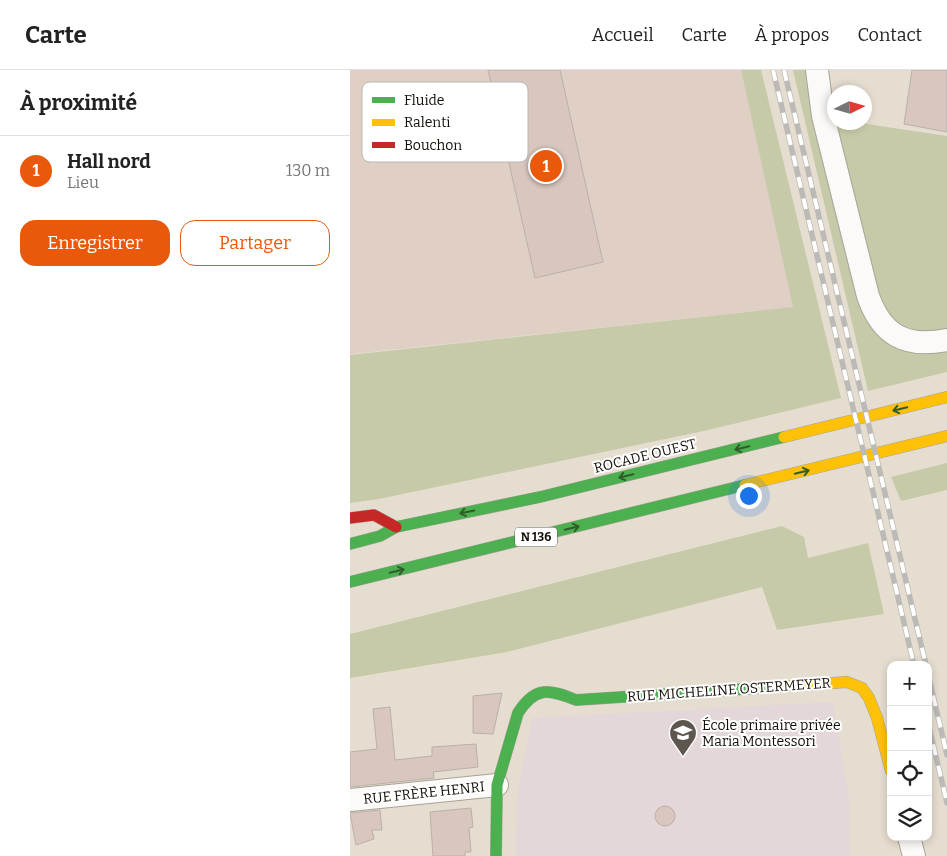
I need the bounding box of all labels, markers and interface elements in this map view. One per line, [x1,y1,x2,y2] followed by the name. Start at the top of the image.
[25,21,87,49] text: Carte
[592,24,654,46] text: Accueil
[682,24,727,46] text: Carte
[755,24,829,46] text: À propos
[857,24,922,46] text: Contact
[362,82,528,162] legend
[827,85,872,130] north arrow
[20,90,137,116] text: À proximité
[404,92,445,109] text: Fluide
[404,114,450,131] text: Ralenti
[404,137,462,154] text: Bouchon
[530,147,562,185] pin: 1
[67,150,151,173] text: Hall nord
[33,161,39,180] text: 1
[286,161,330,180] text: 130 m
[67,173,99,192] text: Lieu
[20,220,170,266] button: Enregistrer
[180,220,330,266] button: Partager
[892,405,908,414] one-way arrow
[592,435,698,477] street label: ROCADE OUEST
[734,444,750,453] one-way arrow
[794,467,810,476] one-way arrow
[618,472,634,481] one-way arrow
[736,483,762,509] your location
[460,508,476,517] one-way arrow
[564,523,580,532] one-way arrow
[515,528,557,547] road number: N 136
[389,566,405,575] one-way arrow
[887,661,932,841] map controls
[887,661,932,706] button: +
[627,674,831,706] street label: RUE MICHELINE OSTERMEYER
[887,706,932,751] button: −
[702,716,841,750] place label: École primaire privée Maria Montessori
[668,718,698,757] school or university icon: École primaire privée Maria Montessori
[887,751,932,796] button: locate
[362,777,486,808] street label: RUE FRÈRE HENRI
[887,796,932,841] button: layers

